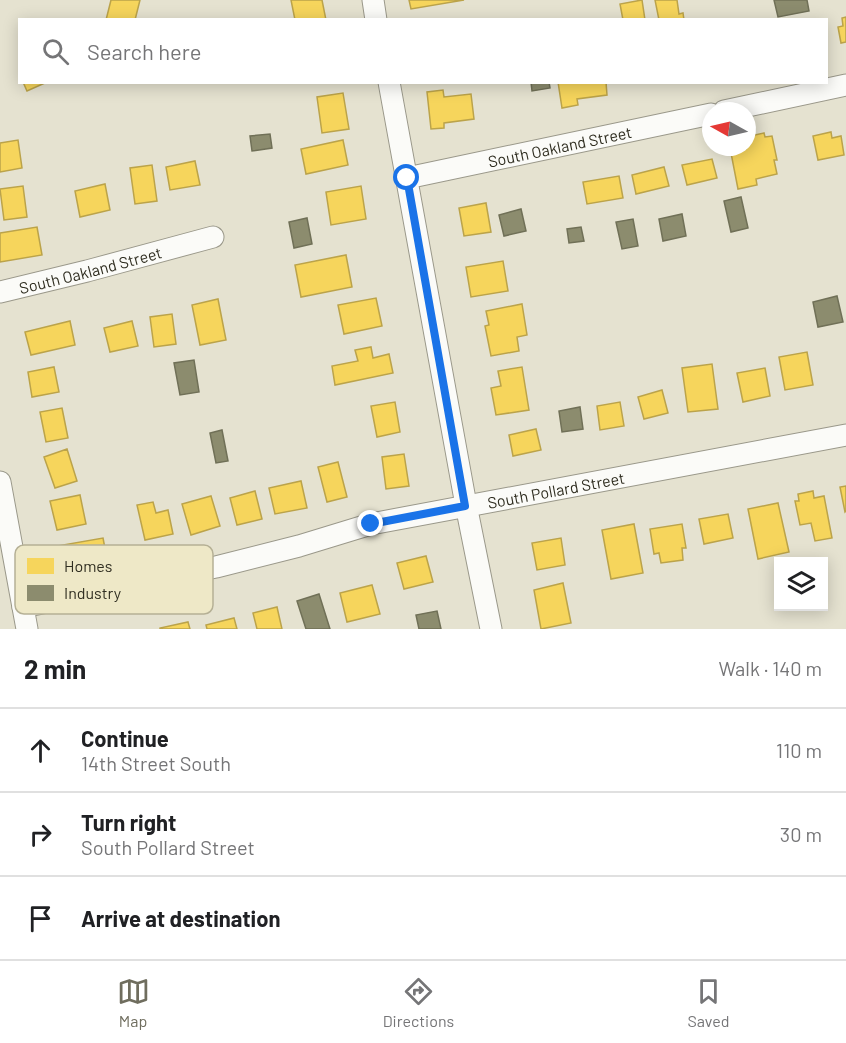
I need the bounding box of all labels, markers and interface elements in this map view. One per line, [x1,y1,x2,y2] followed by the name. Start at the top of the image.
[18,18,828,84] search box
[39,35,72,68] icon: search
[87,38,201,64] text: Search here
[702,102,756,156] north arrow
[486,121,633,170] street label: South Oakland Street
[393,164,419,190] route start
[17,242,164,297] street label: South Oakland Street
[486,467,626,512] street label: South Pollard Street
[357,510,383,536] route end
[15,545,213,614] legend
[64,556,112,575] text: Homes
[774,557,828,611] map controls
[774,557,828,611] button: layers
[64,583,122,602] text: Industry
[24,653,86,684] text: 2 min
[718,656,822,680] text: Walk · 140 m
[81,725,169,751] text: Continue
[24,734,57,767] icon: ahead
[776,738,822,762] text: 110 m
[81,751,231,775] text: 14th Street South
[81,809,176,835] text: Turn right
[24,818,57,851] icon: right
[780,822,822,846] text: 30 m
[81,835,255,859] text: South Pollard Street
[24,902,57,935] icon: arrive
[81,905,280,931] text: Arrive at destination
[117,975,150,1030] tab: Map
[383,975,454,1030] tab: Directions
[687,975,729,1030] tab: Saved

